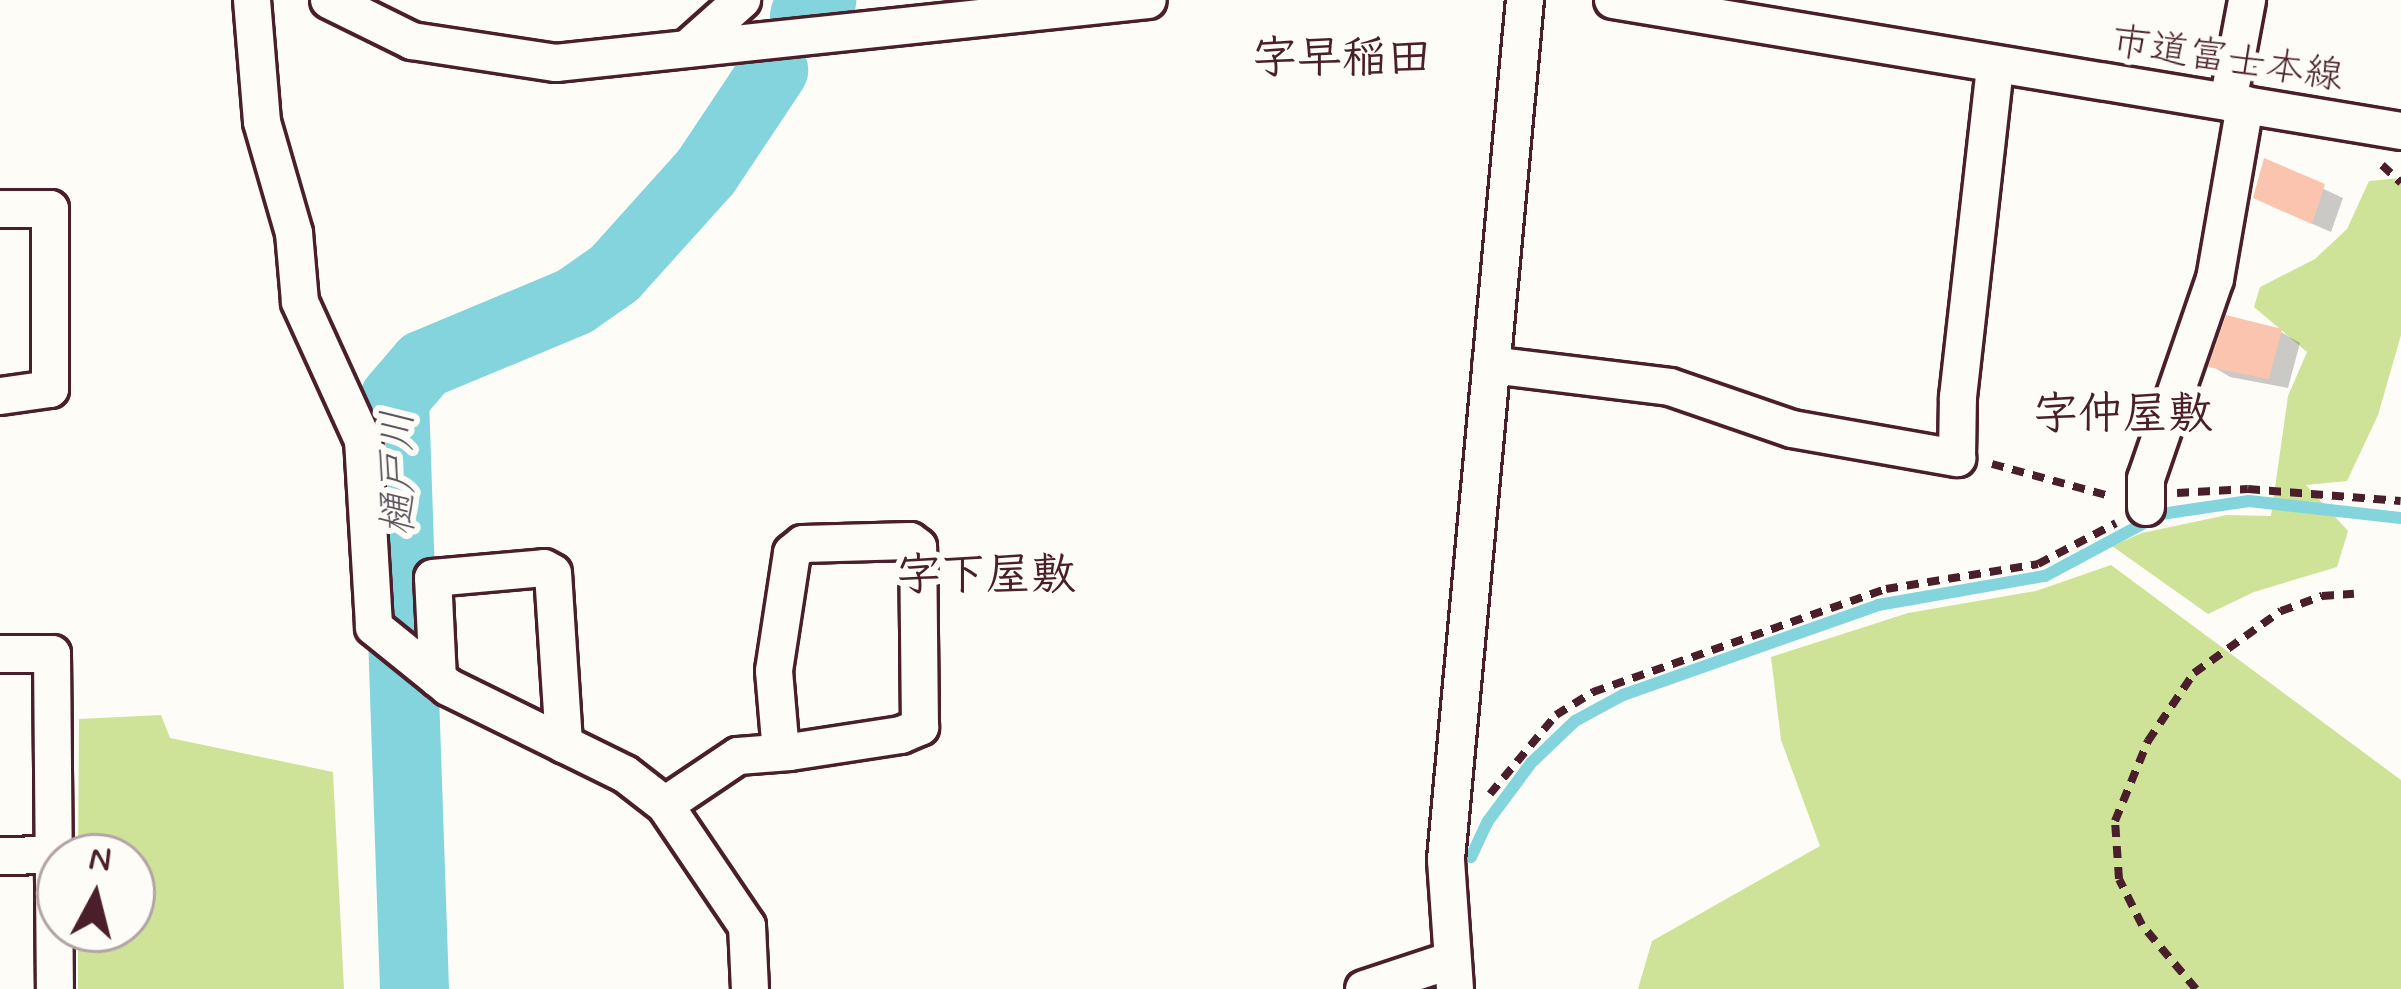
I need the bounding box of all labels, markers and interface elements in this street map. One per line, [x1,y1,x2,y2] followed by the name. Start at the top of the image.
[2108,20,2346,102] street label: 市道富士本線
[1252,33,1432,87] district label: 字早稲田
[2033,389,2213,443] district label: 字仲屋敷
[375,410,425,536] water label: 樋戸川
[896,550,1076,604] district label: 字下屋敷
[36,833,156,953] north arrow
[86,837,114,883] text: N

